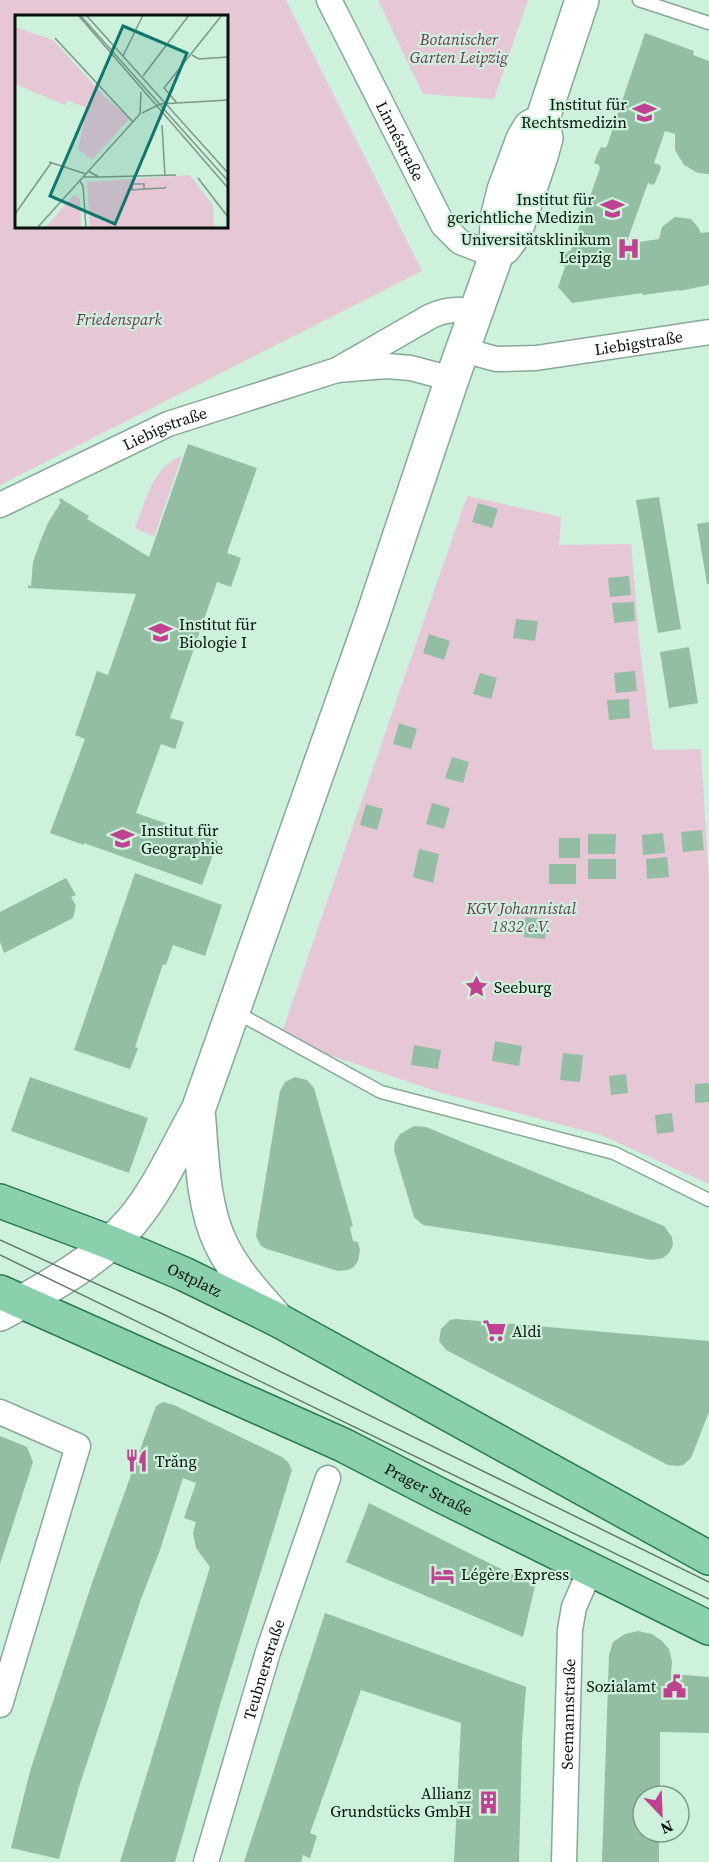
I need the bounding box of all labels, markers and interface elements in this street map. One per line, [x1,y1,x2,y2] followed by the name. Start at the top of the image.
[15,15,228,228] inset map
[410,28,509,68] park label: Botanischer Garten Leipzig
[521,93,627,133] place label: Institut für Rechtsmedizin
[371,97,430,184] street label: Linnéstraße
[632,100,658,126] school or university icon: Institut für Rechtsmedizin
[447,188,594,228] place label: Institut für gerichtliche Medizin
[599,195,625,221] school or university icon: Institut für gerichtliche Medizin
[461,228,611,268] place label: Universitätsklinikum Leipzig
[616,235,642,261] hospital icon: Universitätsklinikum Leipzig
[75,308,162,330] park label: Friedenspark
[593,325,684,360] street label: Liebigstraße
[119,401,210,455] street label: Liebigstraße
[179,613,257,653] place label: Institut für Biologie I
[148,620,174,646] school or university icon: Institut für Biologie I
[141,819,223,859] place label: Institut für Geographie
[110,826,136,852] school or university icon: Institut für Geographie
[465,897,576,937] park label: KGV Johannistal 1832 e.V.
[463,974,489,1000] place icon: Seeburg
[494,976,552,998] place label: Seeburg
[164,1257,226,1302] street label: Ostplatz
[481,1318,507,1344] supermarket icon: Aldi
[512,1320,541,1342] place label: Aldi
[124,1448,150,1474] restaurant icon: Trăng
[155,1450,197,1472] place label: Trăng
[381,1457,477,1521] street label: Prager Straße
[430,1561,456,1587] hotel icon: Légère Express
[461,1563,569,1585] place label: Légère Express
[238,1616,290,1722] street label: Teubnerstraße
[555,1658,580,1770] street label: Seemannstraße
[661,1673,687,1699] public building icon: Sozialamt
[587,1675,657,1697] place label: Sozialamt
[330,1782,471,1822] place label: Allianz Grundstücks GmbH
[631,1784,691,1844] north arrow
[476,1789,502,1815] building icon: Allianz Grundstücks GmbH
[657,1815,677,1840] text: N

